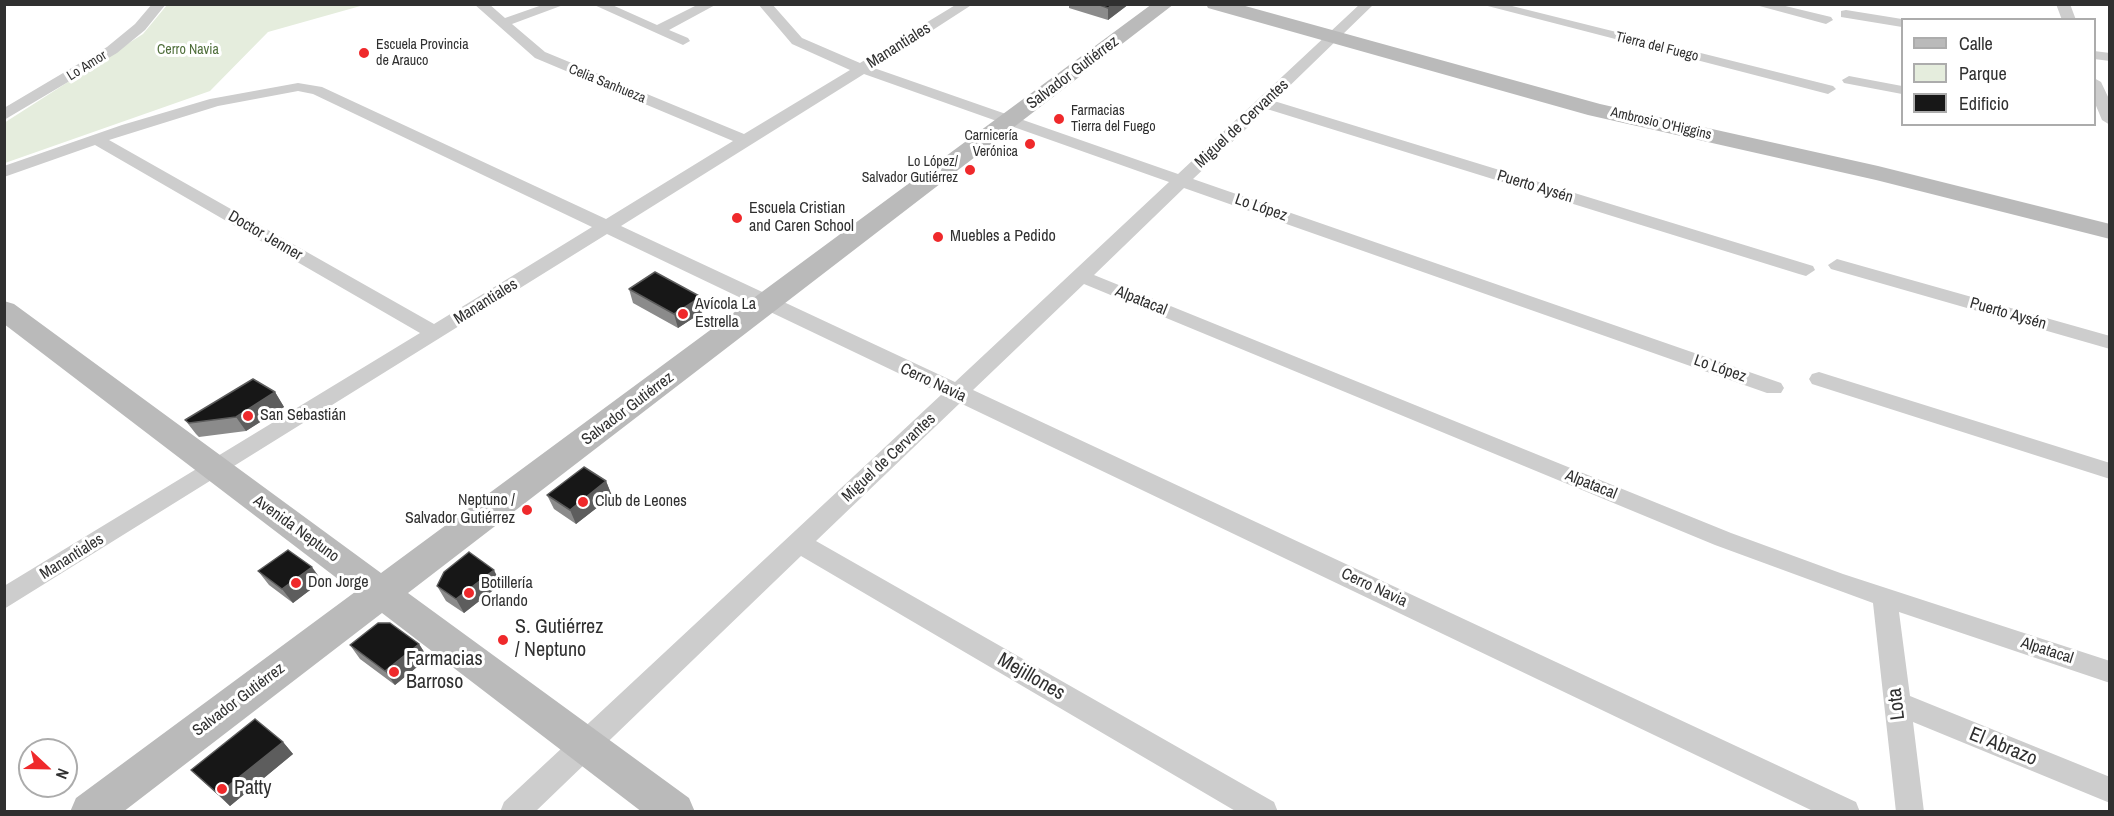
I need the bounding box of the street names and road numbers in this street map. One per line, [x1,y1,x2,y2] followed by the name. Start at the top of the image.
[864,19,934,73] street label: Manantiales
[1614,29,1700,65] street label: Tierra del Fuego
[1023,32,1123,114] street label: Salvador Gutiérrez
[64,47,110,85] street label: Lo Amor
[566,61,648,107] street label: Celia Sanhueza
[1191,76,1293,172] street label: Miguel de Cervantes
[1609,104,1713,144] street label: Ambrosio O'Higgins
[1495,166,1575,208] street label: Puerto Aysén
[1232,190,1290,226] street label: Lo López
[225,207,305,265] street label: Doctor Jenner
[451,275,521,329] street label: Manantiales
[1112,282,1170,320] street label: Alpatacal
[1968,294,2048,334] street label: Puerto Aysén
[1691,351,1749,387] street label: Lo López
[897,359,969,407] street label: Cerro Navia
[578,368,678,450] street label: Salvador Gutiérrez
[838,410,940,506] street label: Miguel de Cervantes
[1562,466,1620,504] street label: Alpatacal
[249,492,343,566] street label: Avenida Neptuno
[37,530,107,584] street label: Manantiales
[1338,564,1410,612] street label: Cerro Navia
[2018,634,2076,668] street label: Alpatacal
[993,648,1069,706] street label: Mejillones
[189,659,289,741] street label: Salvador Gutiérrez
[1883,687,1911,721] street label: Lota
[1966,723,2040,771] street label: El Abrazo

